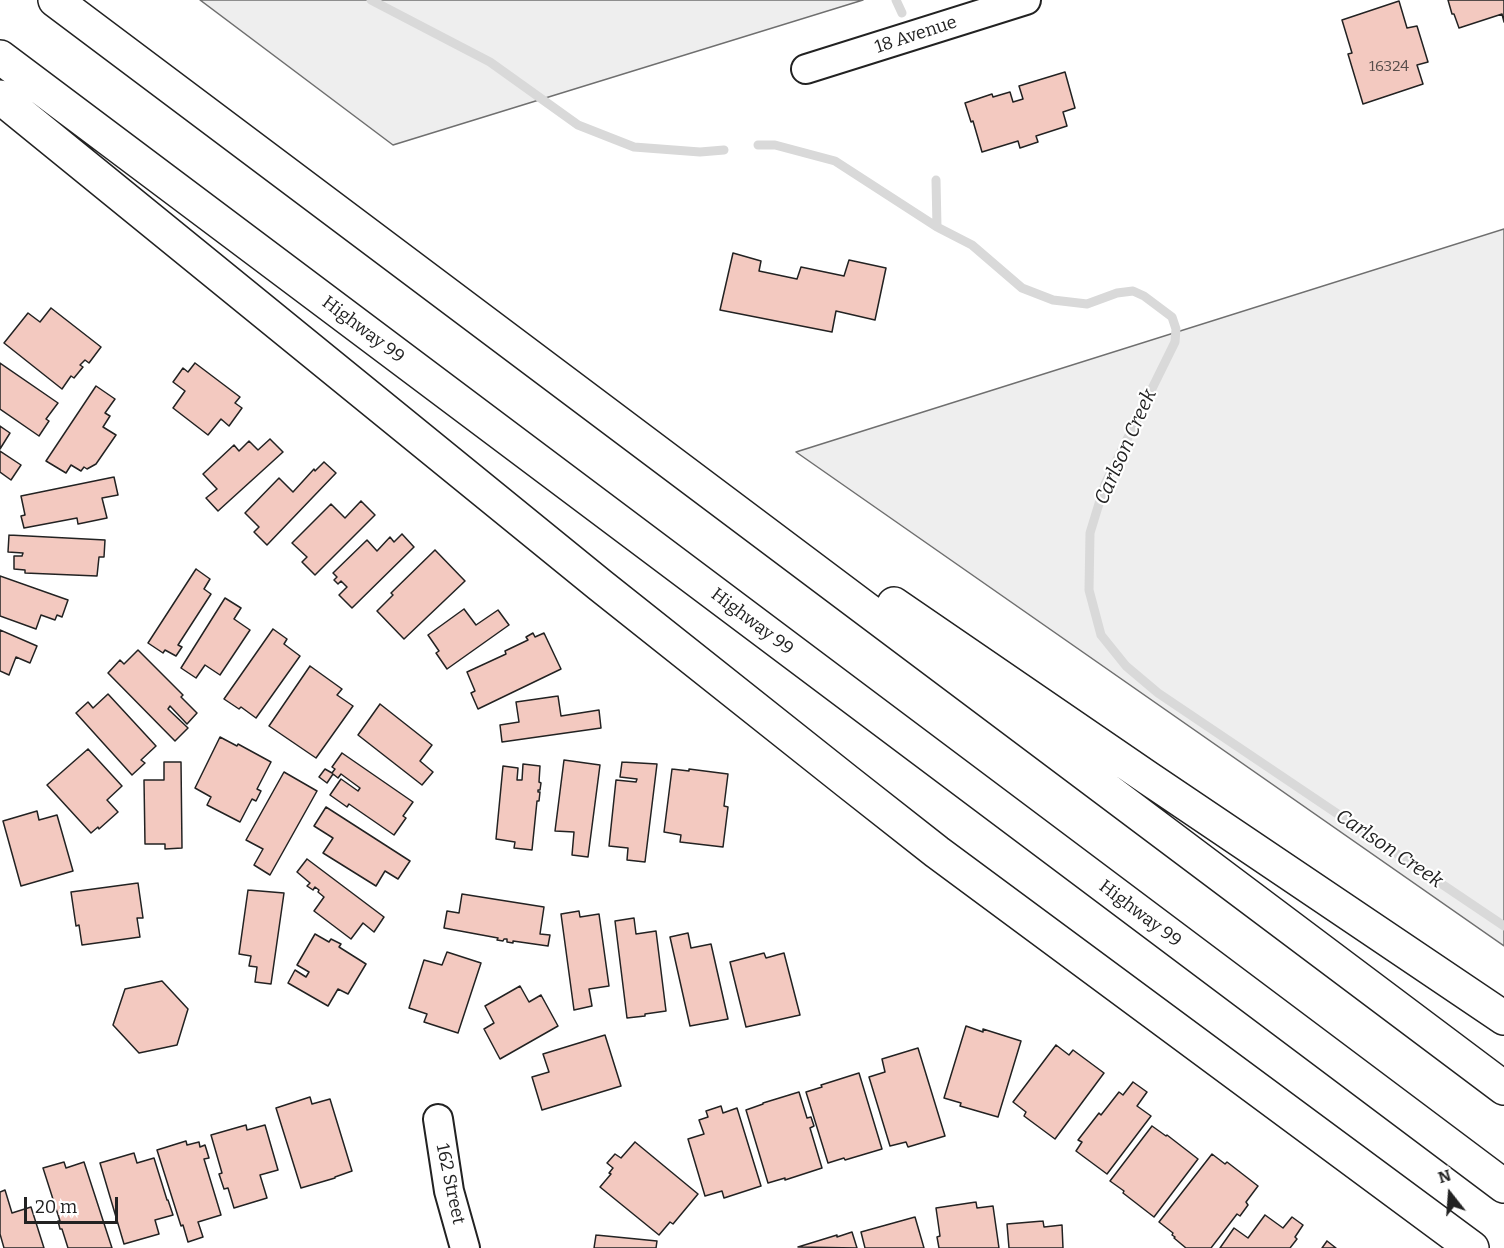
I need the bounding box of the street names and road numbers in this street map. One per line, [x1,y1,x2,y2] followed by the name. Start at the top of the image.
[872,12,960,58] street label: 18 Avenue
[317,292,409,368] street label: Highway 99
[706,584,798,660] street label: Highway 99
[1094,876,1186,952] street label: Highway 99
[431,1142,469,1226] street label: 162 Street

